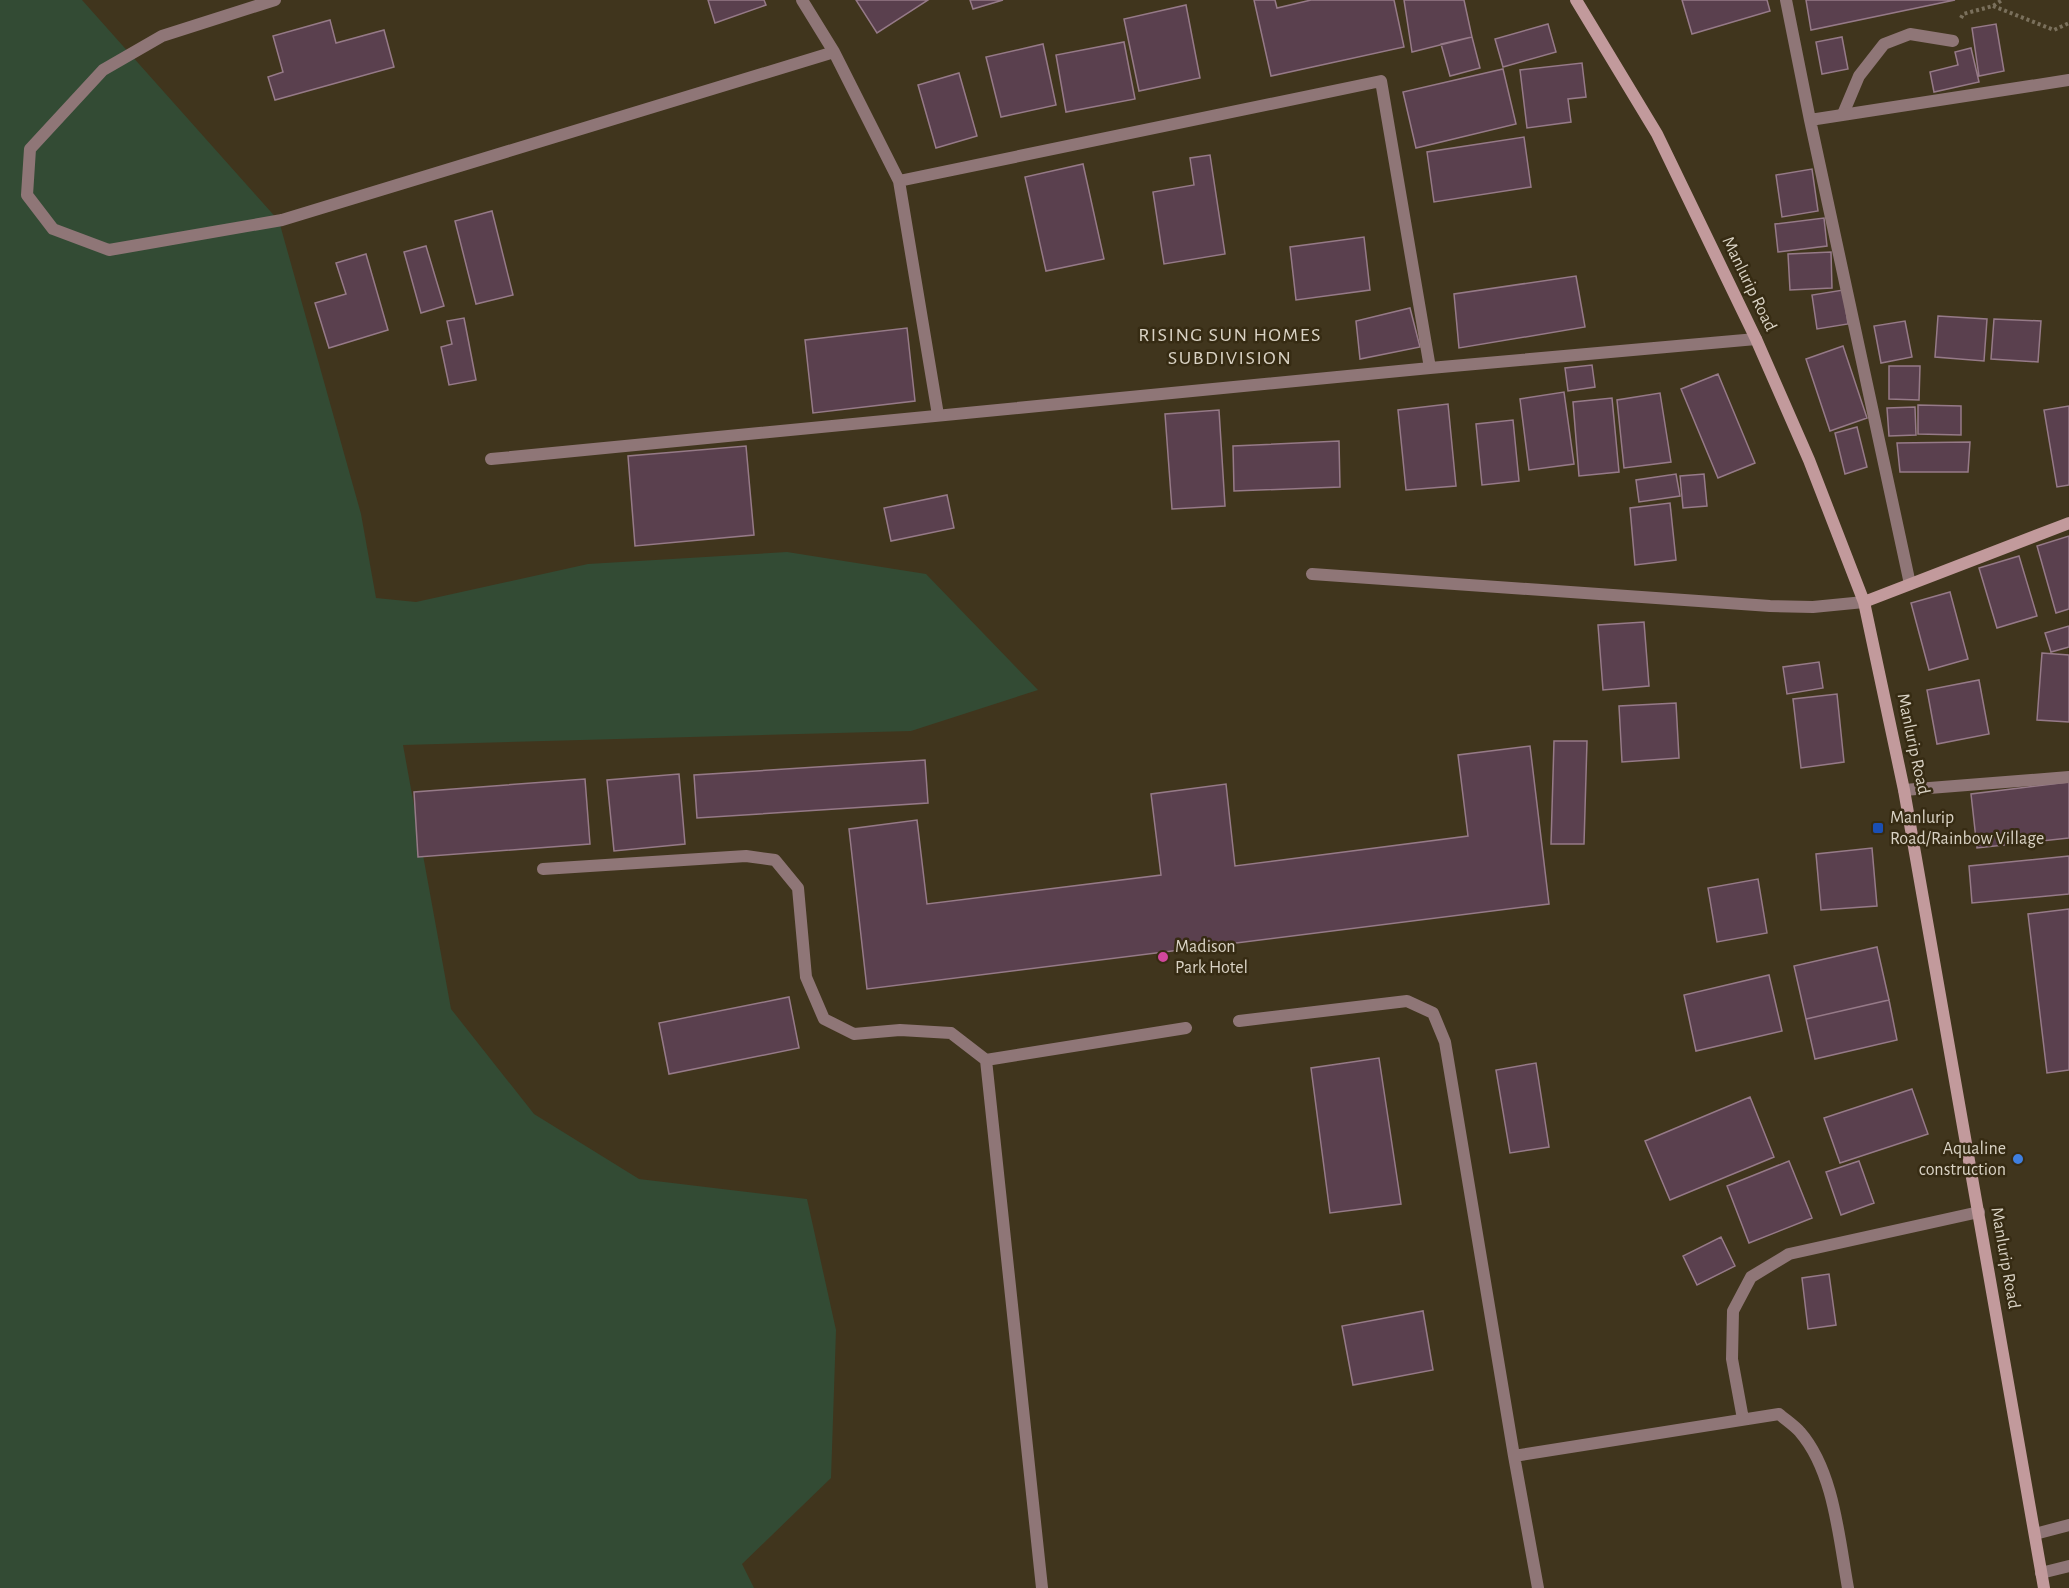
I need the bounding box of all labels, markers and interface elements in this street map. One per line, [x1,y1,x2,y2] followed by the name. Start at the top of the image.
[1718,234,1780,334] street label: Manlurip Road
[1138,325,1322,368] district label: RISING SUN HOMES SUBDIVISION
[1893,692,1933,796] street label: Manlurip Road
[1890,809,2044,848] place label: Manlurip Road/Rainbow Village
[1871,821,1885,835] marker: Manlurip Road/Rainbow Village
[1175,938,1248,977] place label: Madison Park Hotel
[1156,950,1170,964] marker: Madison Park Hotel
[1919,1140,2006,1179] place label: Aqualine construction
[2011,1152,2025,1166] marker: Aqualine construction
[1987,1206,2023,1310] street label: Manlurip Road

